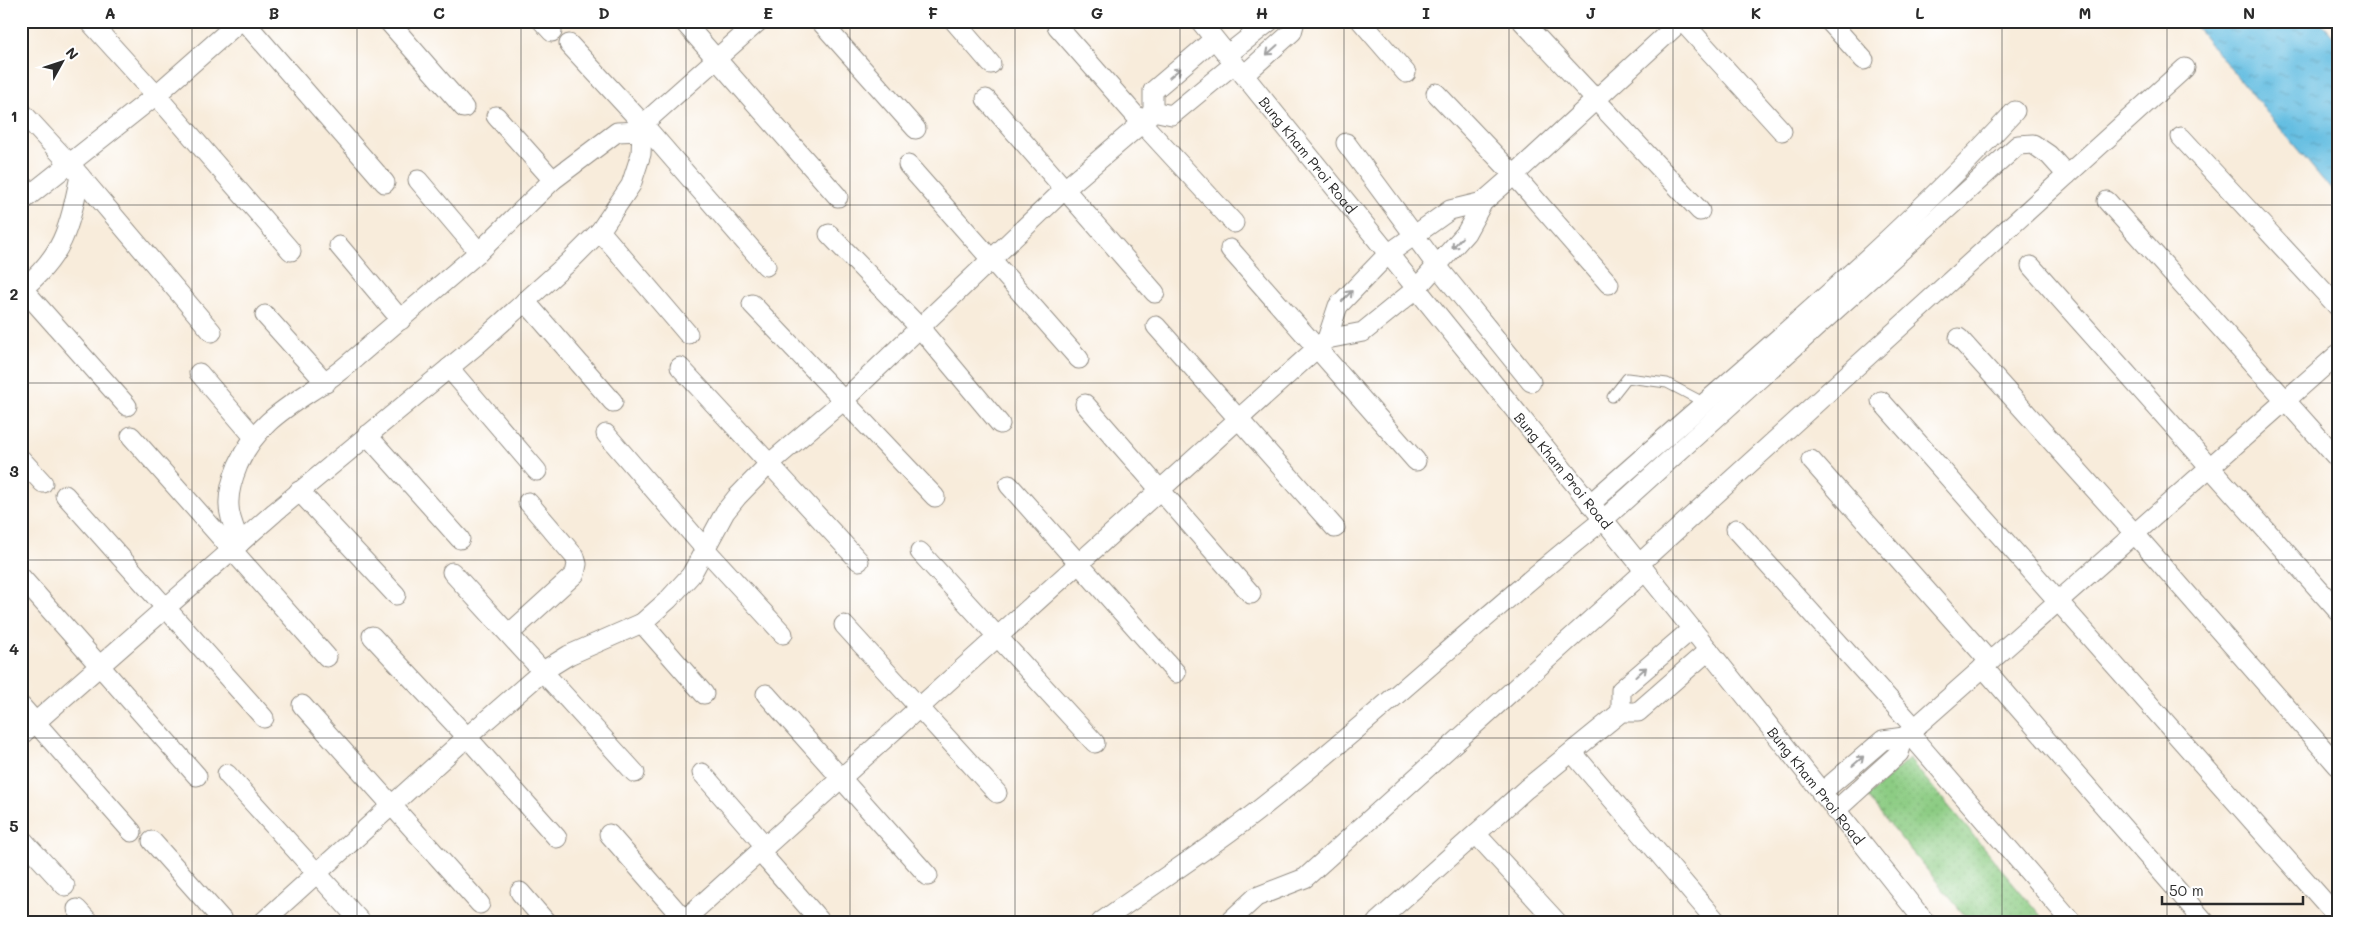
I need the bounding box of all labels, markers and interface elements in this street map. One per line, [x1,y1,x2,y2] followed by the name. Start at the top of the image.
[104,2,116,23] text: A
[269,2,279,23] text: B
[433,2,445,23] text: C
[598,2,610,23] text: D
[763,2,773,23] text: E
[928,2,938,23] text: F
[1091,2,1103,23] text: G
[1256,2,1268,23] text: H
[1422,2,1430,23] text: I
[1586,2,1596,23] text: J
[1751,2,1761,23] text: K
[1915,2,1925,23] text: L
[2079,2,2091,23] text: M
[2243,2,2255,23] text: N
[38,38,88,88] north arrow
[62,43,83,64] text: N
[1266,44,1279,56] one-way arrow
[1168,67,1181,78] one-way arrow
[1255,92,1361,217] street label: Bung Kham Proi Road
[10,105,18,126] text: 1
[1451,237,1463,250] one-way arrow
[10,283,19,304] text: 2
[1341,290,1353,302] one-way arrow
[1511,408,1617,533] street label: Bung Kham Proi Road
[9,460,19,481] text: 3
[9,638,19,659] text: 4
[1634,667,1647,678] one-way arrow
[1764,723,1869,848] street label: Bung Kham Proi Road
[1851,756,1864,767] one-way arrow
[9,815,19,836] text: 5
[2162,873,2303,905] scale bar
[2169,880,2204,900] text: 50 m

